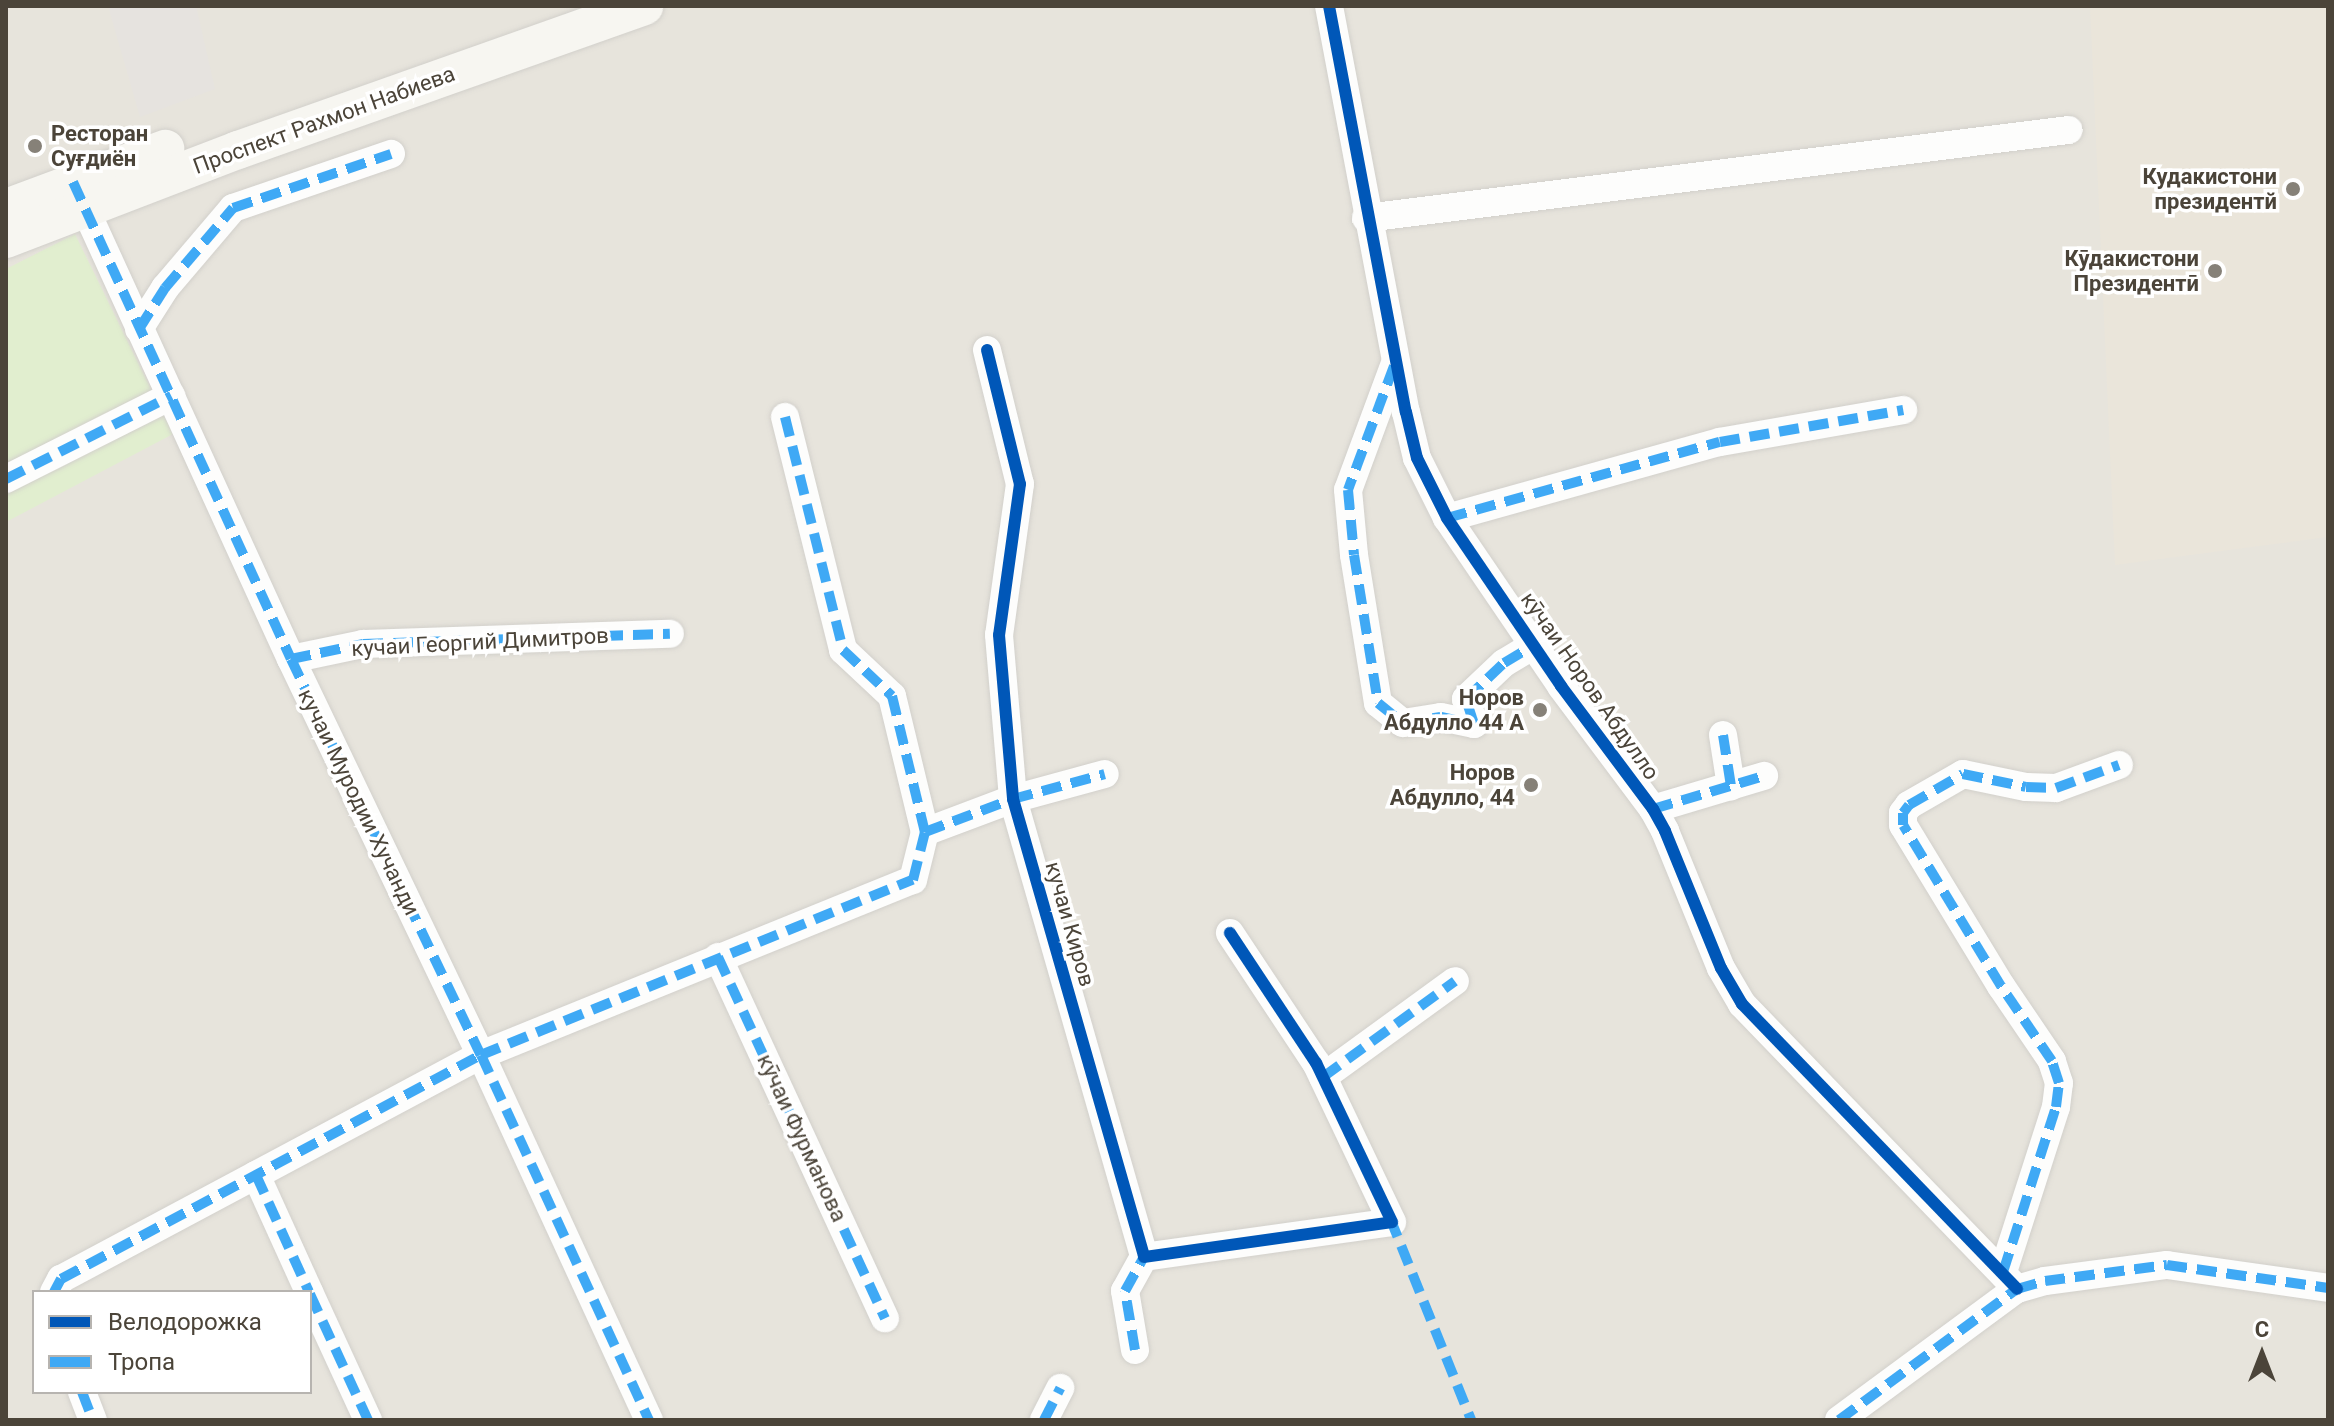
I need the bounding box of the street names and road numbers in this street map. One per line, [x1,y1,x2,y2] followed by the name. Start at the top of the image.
[190,60,458,180] street label: Проспект Рахмон Набиева
[1515,587,1665,785] street label: кӯчаи Норов Абдулло
[351,622,609,662] street label: кучаи Георгий Димитров
[293,684,425,920] street label: кучаи Муродии Хучанди
[1040,859,1100,989] street label: кучаи Киров
[752,1050,852,1226] street label: кӯчаи Фурманова

